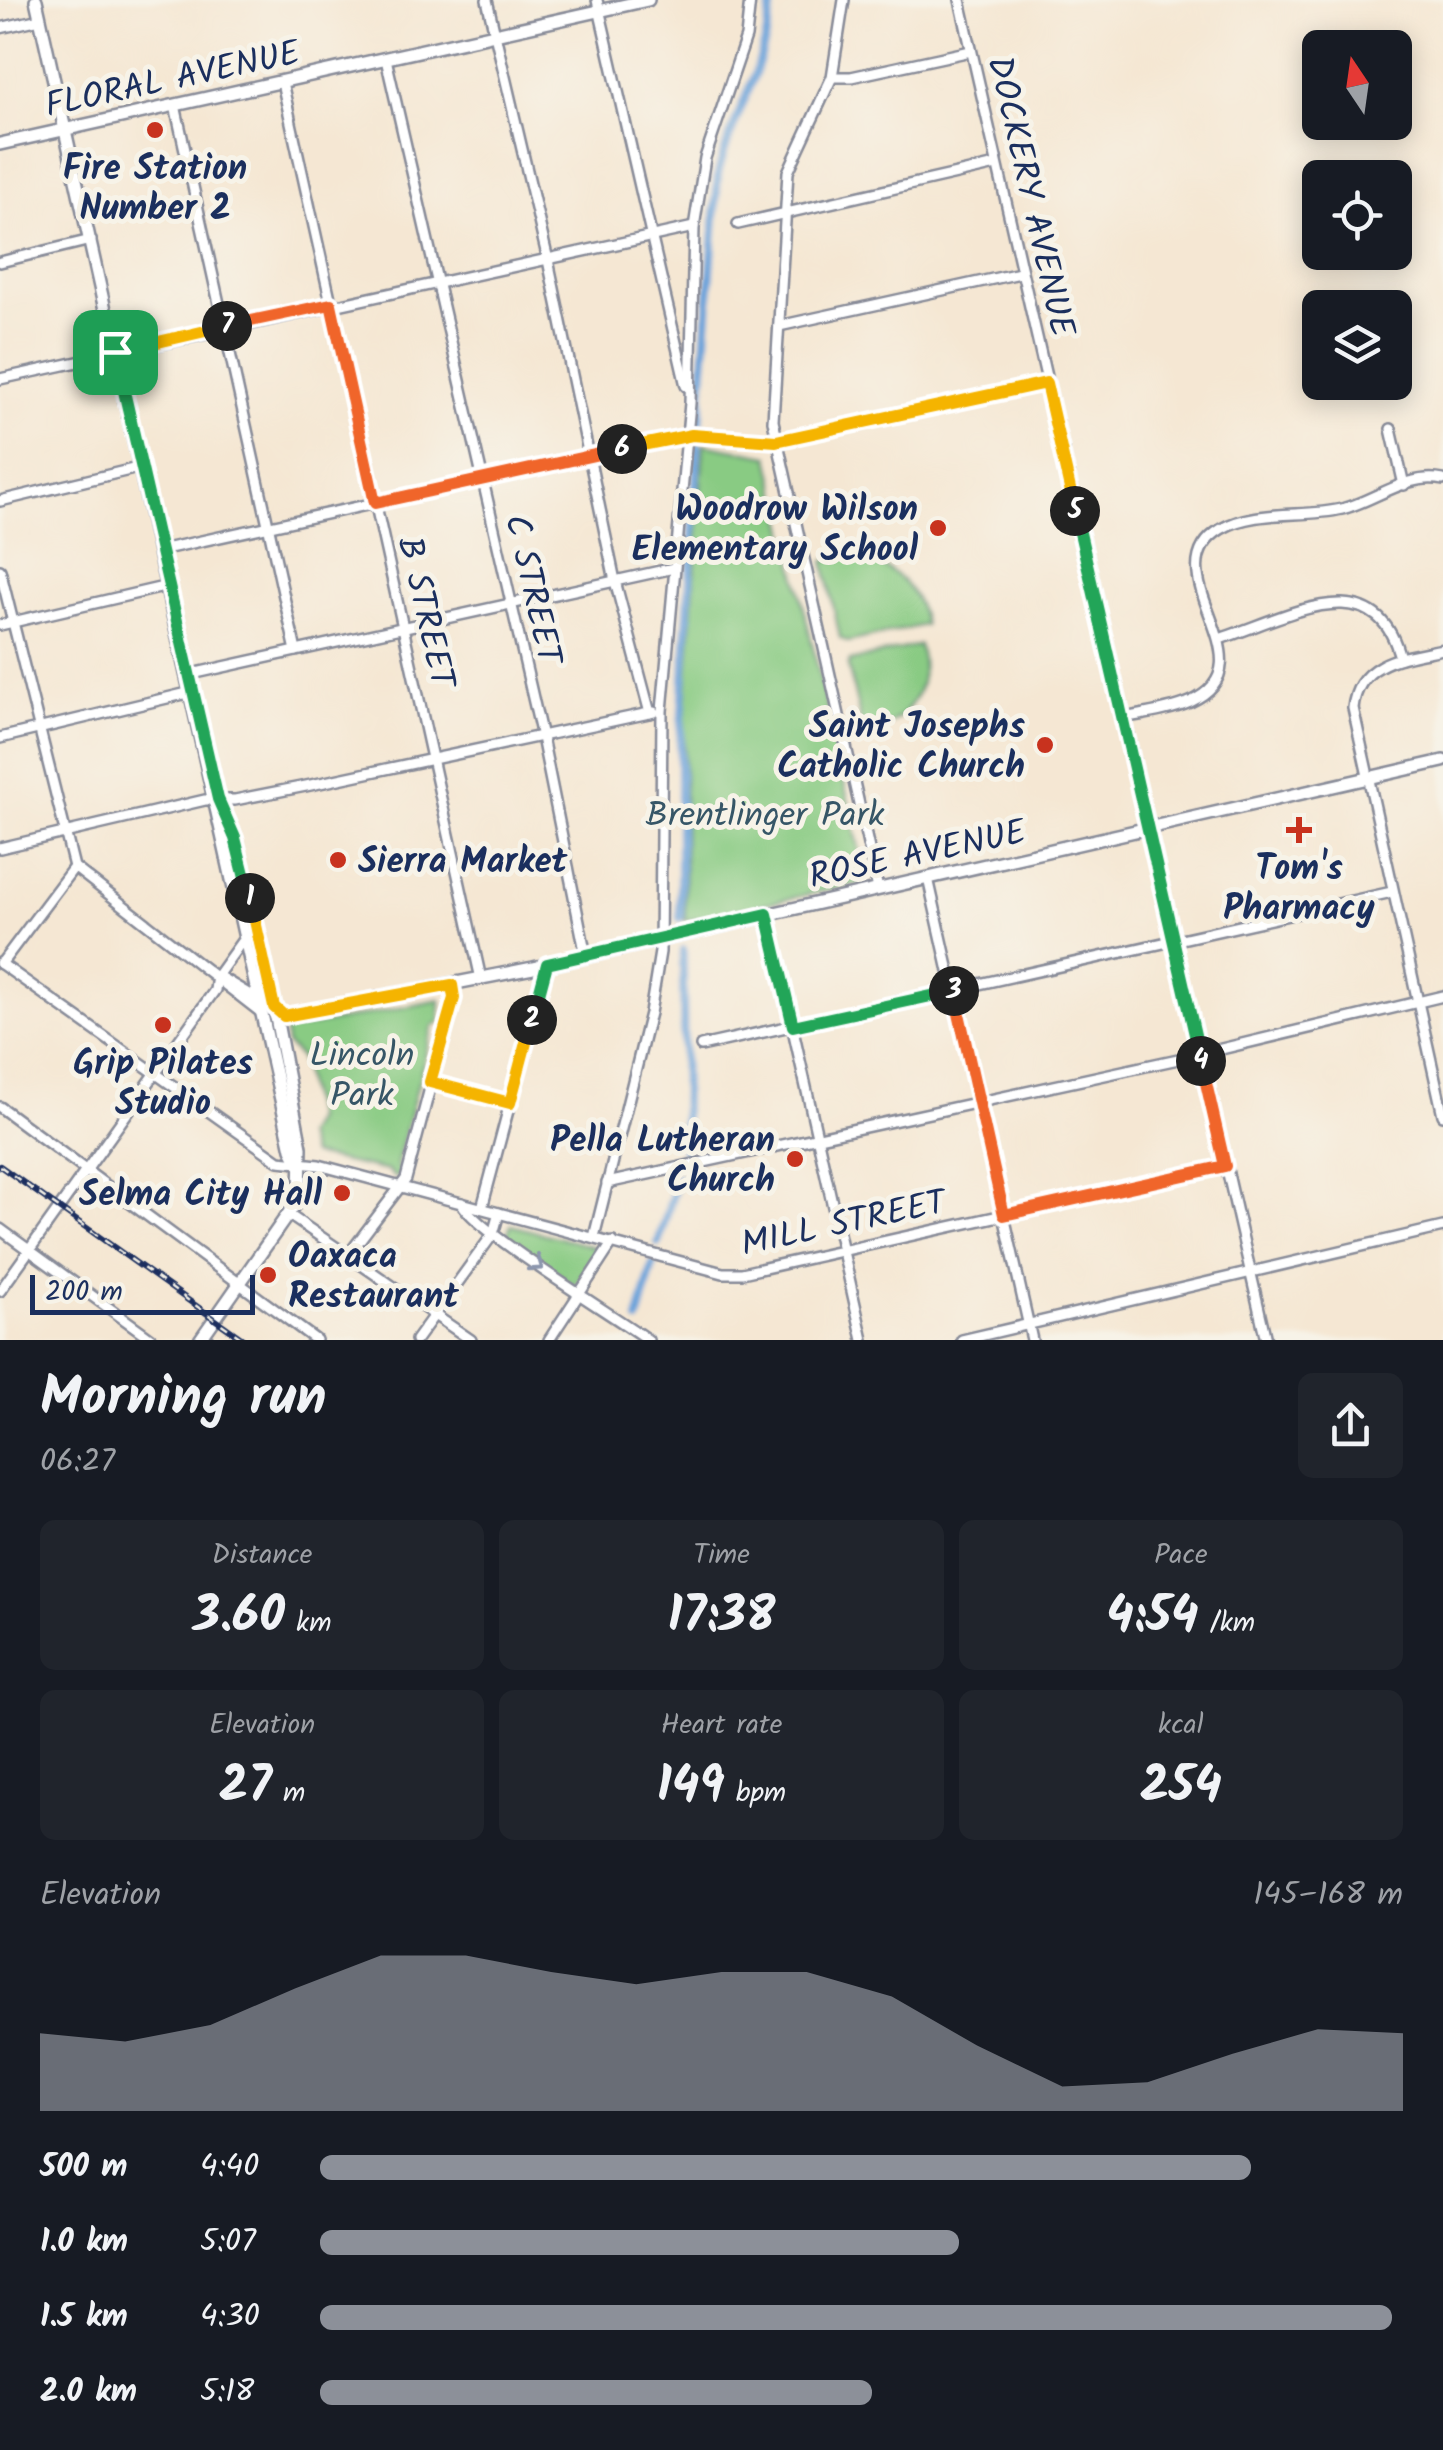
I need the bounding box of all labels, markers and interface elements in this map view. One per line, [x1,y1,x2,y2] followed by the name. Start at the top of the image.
[40,26,307,135] street label: FLORAL AVENUE
[1302,30,1412,140] north arrow
[1302,30,1412,400] map controls
[970,51,1089,344] street label: DOCKERY AVENUE
[144,119,166,141] marker: Fire Station Number 2
[63,142,247,238] place label: Fire Station Number 2
[1302,160,1412,270] button: locate
[1302,290,1412,400] button: layers
[202,301,252,351] pin: 7
[220,303,234,348] text: 7
[73,310,158,395] pin
[88,325,143,380] icon: arrive
[597,424,647,474] pin: 6
[614,426,630,471] text: 6
[632,483,919,579] place label: Woodrow Wilson Elementary School
[1050,486,1100,536] pin: 5
[1068,488,1082,533] text: 5
[487,509,576,673] street label: C STREET
[927,517,949,539] marker: Woodrow Wilson Elementary School
[379,531,469,697] street label: B STREET
[777,700,1025,796] place label: Saint Josephs Catholic Church
[1034,734,1056,756] marker: Saint Josephs Catholic Church
[646,789,885,845] park label: Brentlinger Park
[804,805,1033,906] street label: ROSE AVENUE
[1288,819,1310,841] marker: Tom's Pharmacy
[358,835,568,891] place label: Sierra Market
[1223,842,1375,938] place label: Tom's Pharmacy
[327,849,349,871] marker: Sierra Market
[225,873,275,923] pin: 1
[246,875,254,920] text: 1
[929,966,979,1016] pin: 3
[946,968,962,1013] text: 3
[507,995,557,1045] pin: 2
[524,997,540,1042] text: 2
[152,1014,174,1036] marker: Grip Pilates Studio
[310,1029,414,1125] park label: Lincoln Park
[1176,1036,1226,1086] pin: 4
[73,1037,253,1133] place label: Grip Pilates Studio
[1193,1038,1209,1083] text: 4
[550,1114,775,1210] place label: Pella Lutheran Church
[784,1148,806,1170] marker: Pella Lutheran Church
[79,1168,323,1224] place label: Selma City Hall
[736,1175,954,1274] street label: MILL STREET
[331,1182,353,1204] marker: Selma City Hall
[288,1230,460,1326] place label: Oaxaca Restaurant
[526,1253,545,1271] one-way arrow
[257,1264,279,1286] marker: Oaxaca Restaurant
[30,1270,255,1314] scale bar
[45,1270,123,1315] text: 200 m
[40,1356,327,1443] text: Morning run
[1298,1373,1403,1478] button: share
[40,1437,115,1488] text: 06:27
[212,1533,312,1578] text: Distance
[693,1533,750,1578] text: Time
[1154,1533,1208,1578] text: Pace
[193,1578,285,1658] text: 3.60
[668,1578,775,1658] text: 17:38
[1106,1578,1199,1658] text: 4:54
[285,1601,331,1646] text: km
[1199,1601,1255,1646] text: /km
[209,1703,315,1748] text: Elevation
[661,1703,782,1748] text: Heart rate
[1158,1703,1204,1748] text: kcal
[219,1748,272,1828] text: 27
[657,1748,725,1828] text: 149
[1140,1748,1222,1828] text: 254
[272,1771,305,1816] text: m
[725,1771,786,1816] text: bpm
[40,1870,161,1921] text: Elevation
[1253,1870,1403,1921] text: 145–168 m
[40,2142,128,2193] text: 500 m
[200,2142,259,2193] text: 4:40
[40,2217,128,2268] text: 1.0 km
[200,2217,256,2268] text: 5:07
[40,2292,128,2343] text: 1.5 km
[200,2292,260,2343] text: 4:30
[40,2367,137,2418] text: 2.0 km
[200,2367,254,2418] text: 5:18

